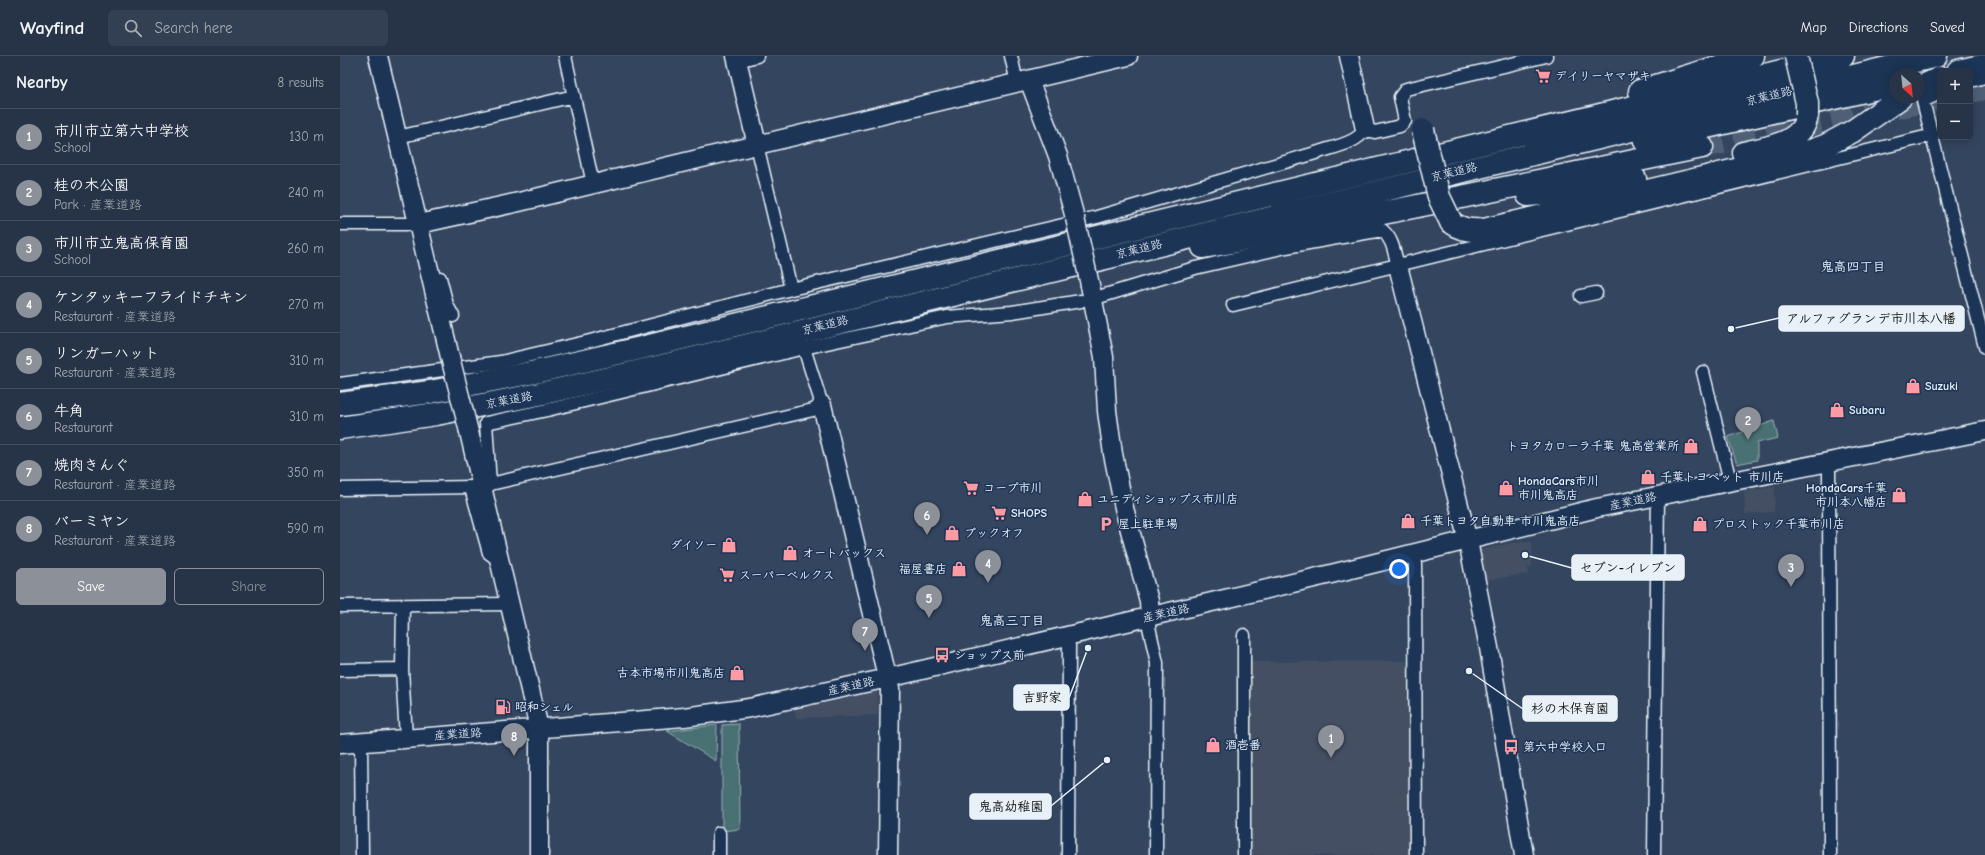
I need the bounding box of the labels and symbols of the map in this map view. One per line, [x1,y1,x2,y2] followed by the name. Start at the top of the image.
[1534,67,1552,85] supermarket icon: デイリーヤマザキ
[1889,68,1925,104] north arrow
[1555,69,1651,83] place label: デイリーヤマザキ
[1744,83,1794,109] street label: 京葉道路
[1429,159,1479,185] street label: 京葉道路
[1114,236,1164,262] street label: 京葉道路
[1820,259,1886,274] district label: 鬼高四丁目
[1779,306,1964,331] callout: アルファグランデ市川本八幡
[1786,311,1956,326] text: アルファグランデ市川本八幡
[800,312,850,338] street label: 京葉道路
[1904,377,1922,395] shop icon: Suzuki
[1925,379,1958,393] place label: Suzuki
[484,389,534,411] street label: 京葉道路
[1828,401,1846,419] shop icon: Subaru
[1849,403,1885,417] place label: Subaru
[1735,407,1761,440] pin: 2
[1682,437,1700,455] shop icon: トヨタカローラ千葉 鬼高営業所
[1507,439,1680,453] place label: トヨタカローラ千葉 鬼高営業所
[1639,468,1657,486] shop icon: 千葉トヨペット 市川店
[1660,470,1784,484] place label: 千葉トヨペット 市川店
[1518,474,1599,502] place label: HondaCars市川 市川鬼高店
[962,479,980,497] supermarket icon: コープ市川
[1497,479,1515,497] shop icon: HondaCars市川 市川鬼高店
[983,481,1043,495] place label: コープ市川
[1806,481,1887,509] place label: HondaCars千葉 市川本八幡店
[1890,486,1908,504] shop icon: HondaCars千葉 市川本八幡店
[1608,489,1658,513] street label: 産業道路
[1076,490,1094,508] shop icon: ユニディショップス市川店
[1097,492,1238,506] place label: ユニディショップス市川店
[914,502,940,535] pin: 6
[990,504,1008,522] supermarket icon: SHOPS
[1011,506,1047,520] place label: SHOPS
[1399,512,1417,530] shop icon: 千葉トヨタ自動車 市川鬼高店
[1420,514,1580,528] place label: 千葉トヨタ自動車 市川鬼高店
[1097,515,1115,533] parking icon: 屋上駐車場
[1691,515,1709,533] shop icon: プロストック千葉市川店
[1118,517,1178,531] place label: 屋上駐車場
[1712,517,1845,531] place label: プロストック千葉市川店
[943,524,961,542] shop icon: ブックオフ
[964,526,1024,540] place label: ブックオフ
[720,536,738,554] shop icon: ダイソー
[670,538,717,552] place label: ダイソー
[781,544,799,562] shop icon: オートバックス
[802,546,886,560] place label: オートバックス
[975,550,1001,583] pin: 4
[1778,554,1804,587] pin: 3
[1572,555,1684,580] callout: セブン-イレブン
[1389,559,1409,579] your location
[950,560,968,578] shop icon: 福屋書店
[1580,560,1676,575] text: セブン-イレブン
[899,562,947,576] place label: 福屋書店
[718,566,736,584] supermarket icon: スーパーベルクス
[739,568,835,582] place label: スーパーベルクス
[916,585,942,618] pin: 5
[1141,601,1191,625] street label: 産業道路
[979,613,1045,628] district label: 鬼高三丁目
[852,618,878,651] pin: 7
[933,646,951,664] bus stop icon: ショップス前
[954,648,1025,662] place label: ショップス前
[728,664,746,682] shop icon: 古本市場市川鬼高店
[617,666,725,680] place label: 古本市場市川鬼高店
[826,674,876,698] street label: 産業道路
[1014,685,1069,710] callout: 吉野家
[1022,690,1062,705] text: 吉野家
[1523,696,1617,721] callout: 杉の木保育園
[494,698,512,716] fuel station icon: 昭和シェル
[515,700,574,714] place label: 昭和シェル
[1531,701,1609,716] text: 杉の木保育園
[501,723,527,756] pin: 8
[434,725,482,743] street label: 産業道路
[1318,725,1344,758] pin: 1
[1204,736,1222,754] shop icon: 酒壱番
[1225,738,1261,752] place label: 酒壱番
[1502,738,1520,756] bus stop icon: 第六中学校入口
[1523,740,1607,754] place label: 第六中学校入口
[970,794,1051,819] callout: 鬼高幼稚園
[978,799,1044,814] text: 鬼高幼稚園

